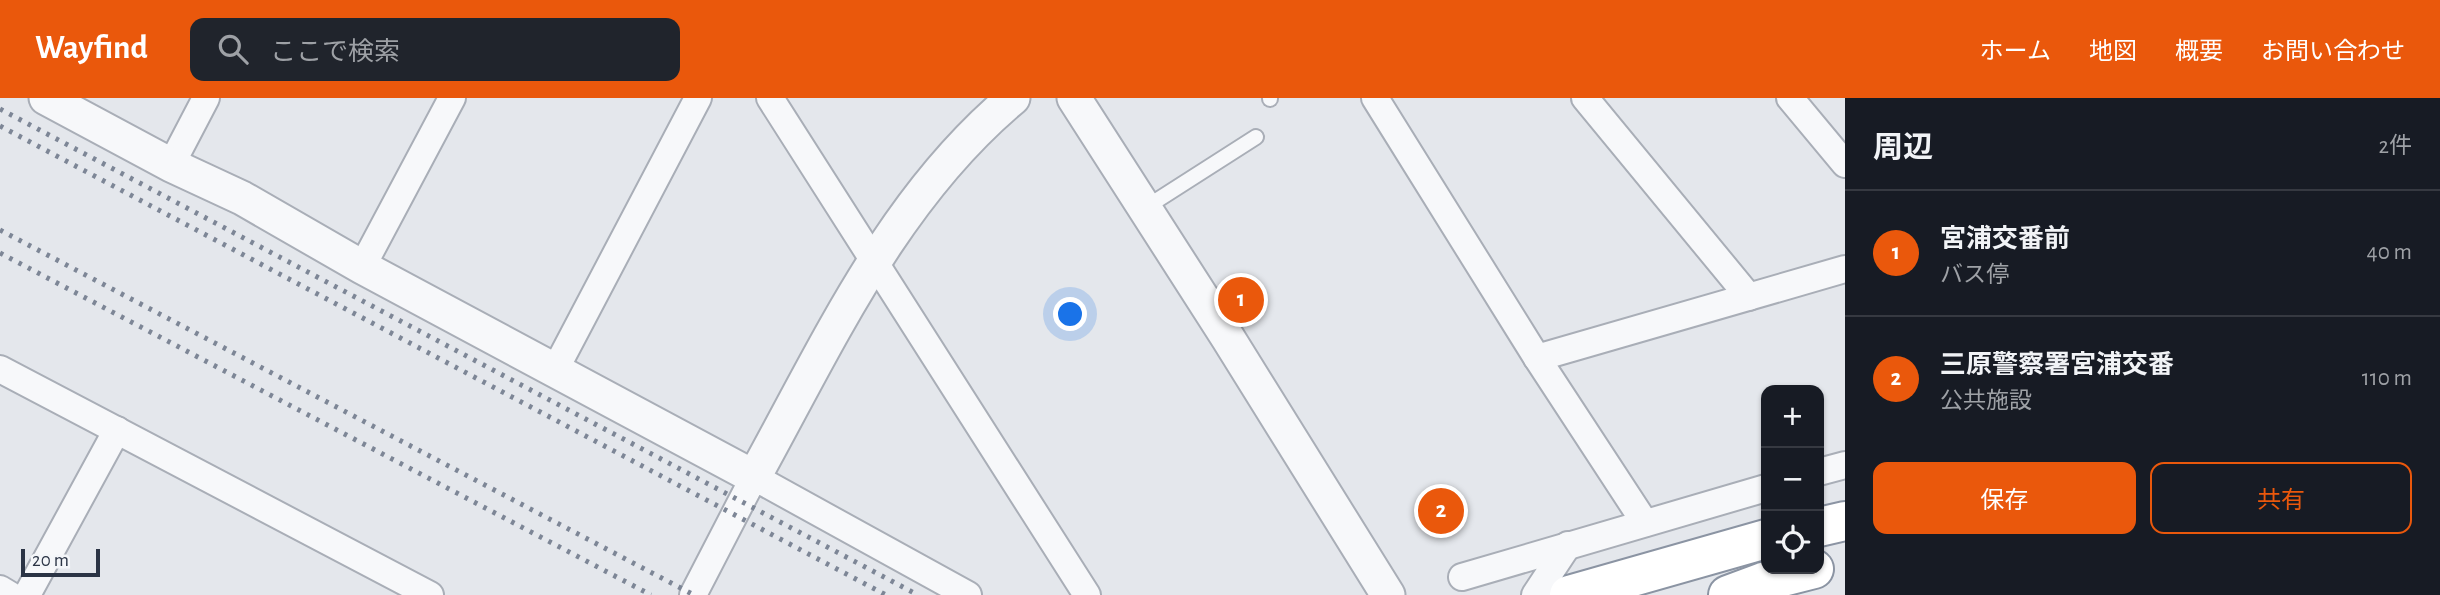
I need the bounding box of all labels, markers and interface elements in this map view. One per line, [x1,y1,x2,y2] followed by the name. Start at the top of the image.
[190,18,680,81] search box
[214,30,252,68] icon: search
[35,32,148,65] text: Wayfind
[270,39,400,65] text: ここで検索
[1980,40,2051,64] text: ホーム
[2089,40,2137,64] text: 地図
[2175,40,2223,64] text: 概要
[2261,40,2405,64] text: お問い合わせ
[1873,133,1933,163] text: 周辺
[2379,135,2412,158] text: 2件
[1940,226,2070,252] text: 宮浦交番前
[1892,241,1900,264] text: 1
[2367,241,2412,264] text: 40 m
[1940,264,2009,287] text: バス停
[1218,274,1264,326] pin: 1
[1053,297,1087,331] your location
[1940,352,2174,378] text: 三原警察署宮浦交番
[1891,367,1901,390] text: 2
[2362,367,2412,390] text: 110 m
[1761,385,1824,574] map controls
[1761,385,1824,448] button: +
[1940,390,2032,413] text: 公共施設
[1761,448,1824,511] button: −
[1873,462,2136,534] button: 保存
[2150,462,2412,534] button: 共有
[1418,485,1464,537] pin: 2
[1761,511,1824,574] button: locate
[21,546,100,578] scale bar
[32,551,69,570] text: 20 m

